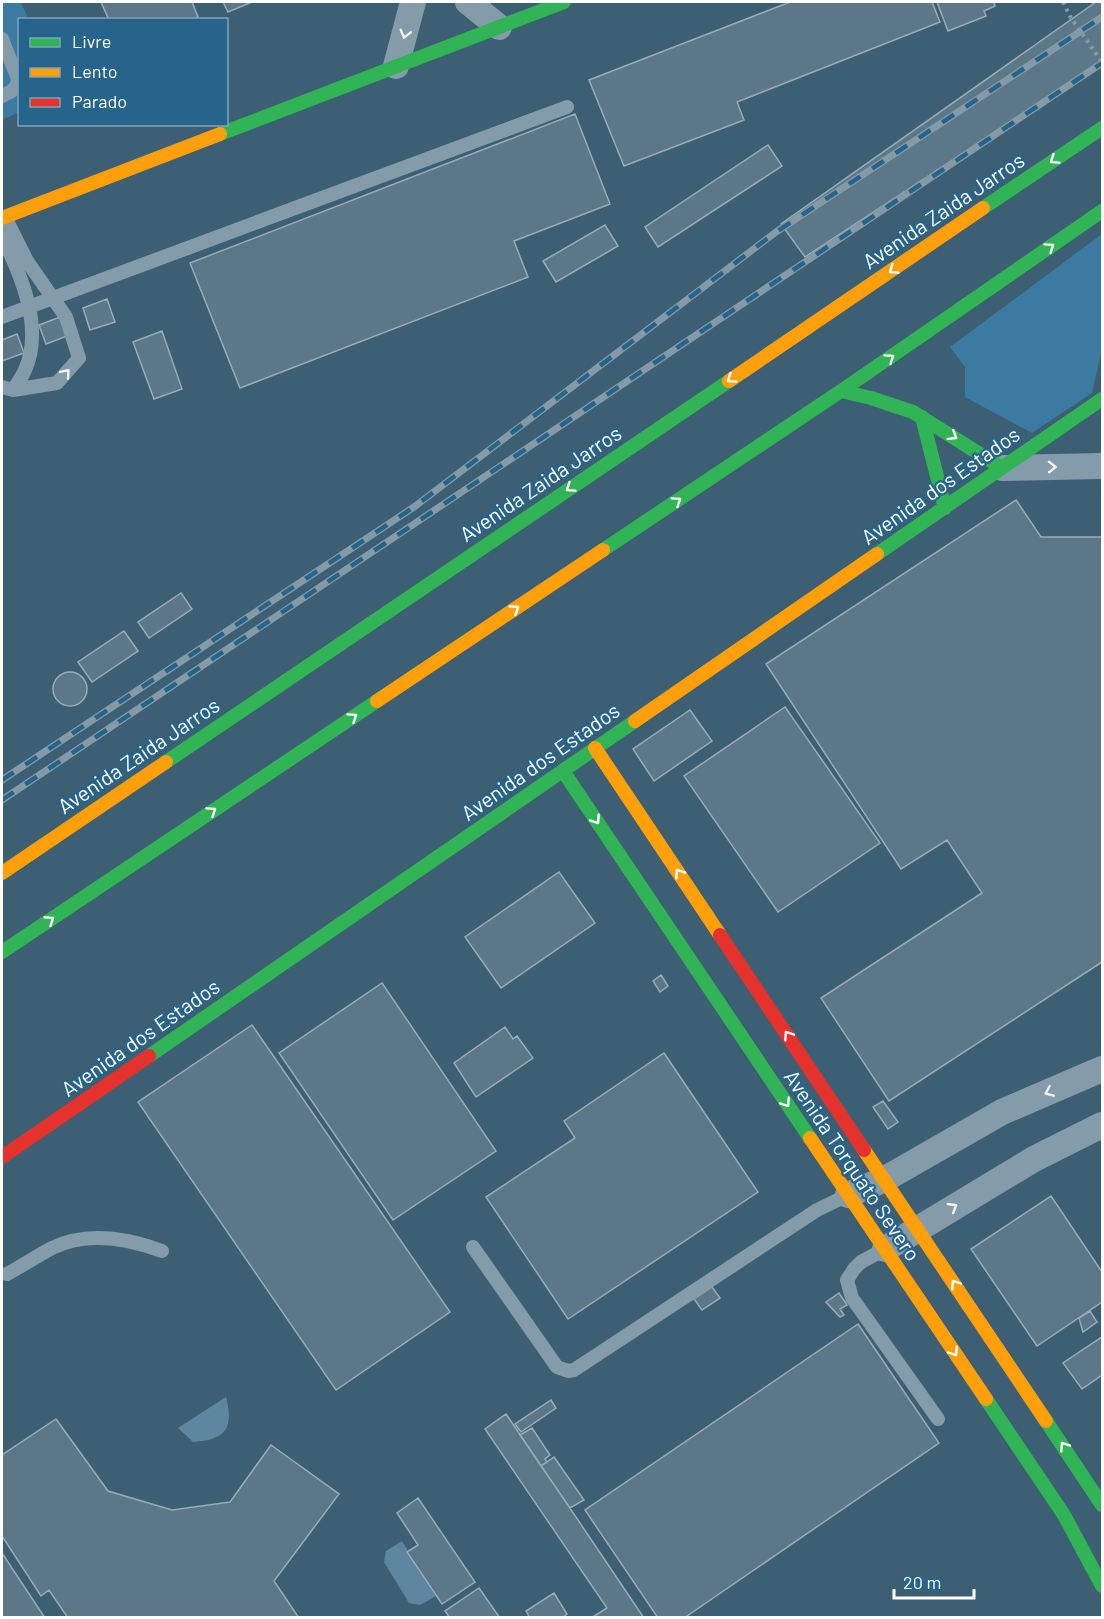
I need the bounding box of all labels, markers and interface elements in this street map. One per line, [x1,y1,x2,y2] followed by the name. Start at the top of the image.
[18,18,228,126] legend
[400,29,413,39] one-way arrow
[72,30,111,52] text: Livre
[72,60,118,82] text: Lento
[72,90,127,112] text: Parado
[857,147,1029,273] street label: Avenida Zaida Jarros
[1050,153,1061,164] one-way arrow
[1044,243,1055,254] one-way arrow
[888,263,899,274] one-way arrow
[883,354,894,365] one-way arrow
[59,369,70,380] one-way arrow
[727,372,738,383] one-way arrow
[454,420,626,546] street label: Avenida Zaida Jarros
[856,421,1024,549] street label: Avenida dos Estados
[947,429,957,441] one-way arrow
[1048,460,1057,473] one-way arrow
[565,481,576,492] one-way arrow
[671,497,682,508] one-way arrow
[509,605,520,616] one-way arrow
[52,692,224,818] street label: Avenida Zaida Jarros
[456,697,624,825] street label: Avenida dos Estados
[346,713,357,724] one-way arrow
[205,807,216,818] one-way arrow
[588,813,599,824] one-way arrow
[675,869,686,880] one-way arrow
[43,916,54,927] one-way arrow
[56,973,224,1101] street label: Avenida dos Estados
[784,1031,795,1042] one-way arrow
[780,1065,926,1265] street label: Avenida Torquato Severo
[1044,1085,1055,1097] one-way arrow
[779,1097,790,1108] one-way arrow
[947,1203,957,1214] one-way arrow
[951,1280,962,1291] one-way arrow
[947,1345,958,1356] one-way arrow
[1060,1441,1071,1452] one-way arrow
[894,1562,974,1600] scale bar
[903,1571,941,1593] text: 20 m

